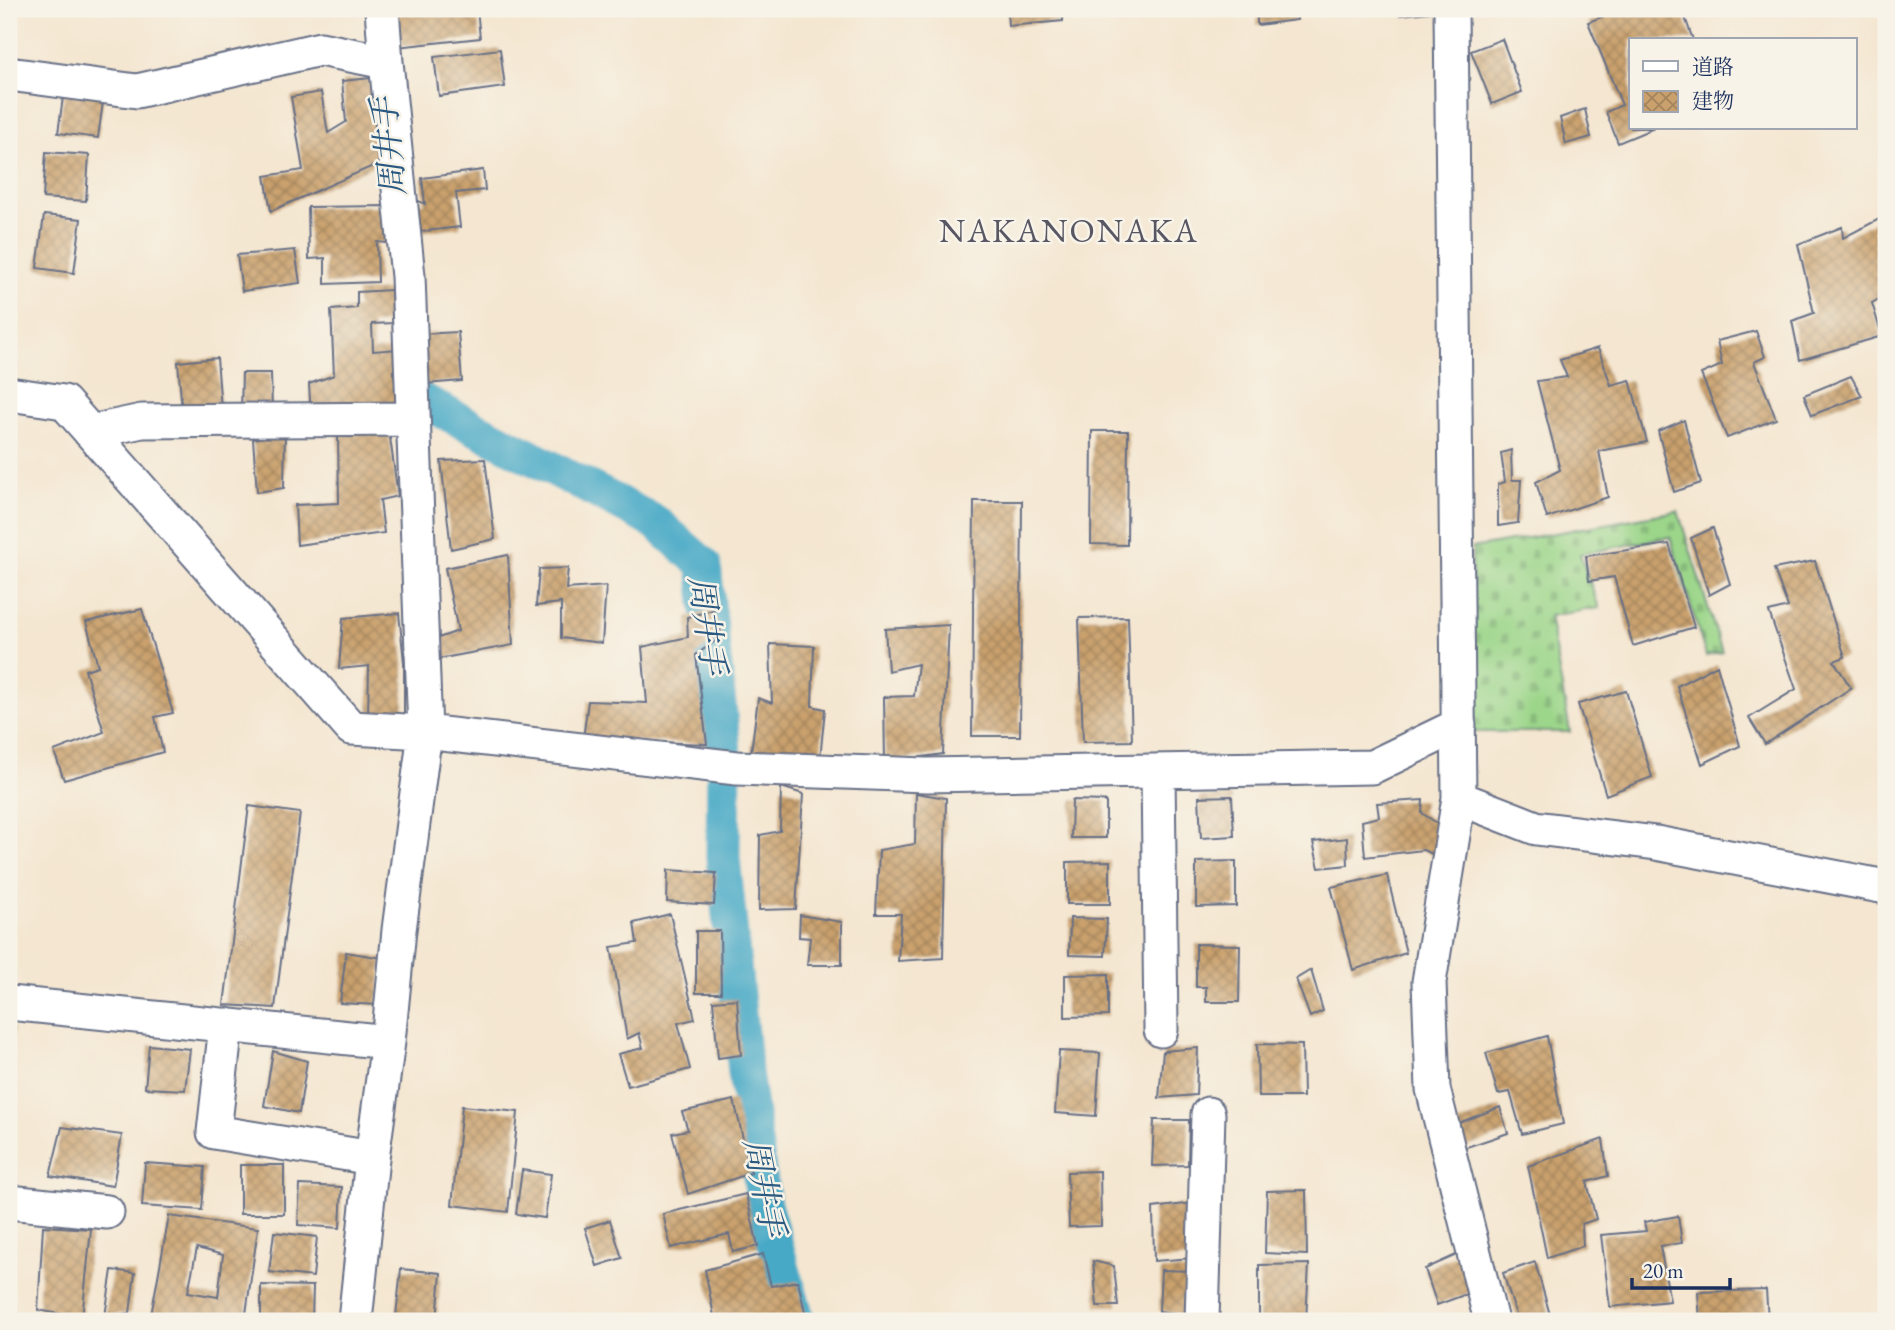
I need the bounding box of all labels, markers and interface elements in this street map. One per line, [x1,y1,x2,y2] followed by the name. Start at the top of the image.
[1629,38,1856,130] legend
[1692,53,1734,80] text: 道路
[1692,87,1734,114] text: 建物
[362,93,415,198] water label: 周井手
[939,209,1199,252] district label: NAKANONAKA
[679,573,736,679] water label: 周井手
[734,1134,795,1242] water label: 周井手
[1632,1246,1730,1290] scale bar
[1643,1257,1684,1284] text: 20 m

